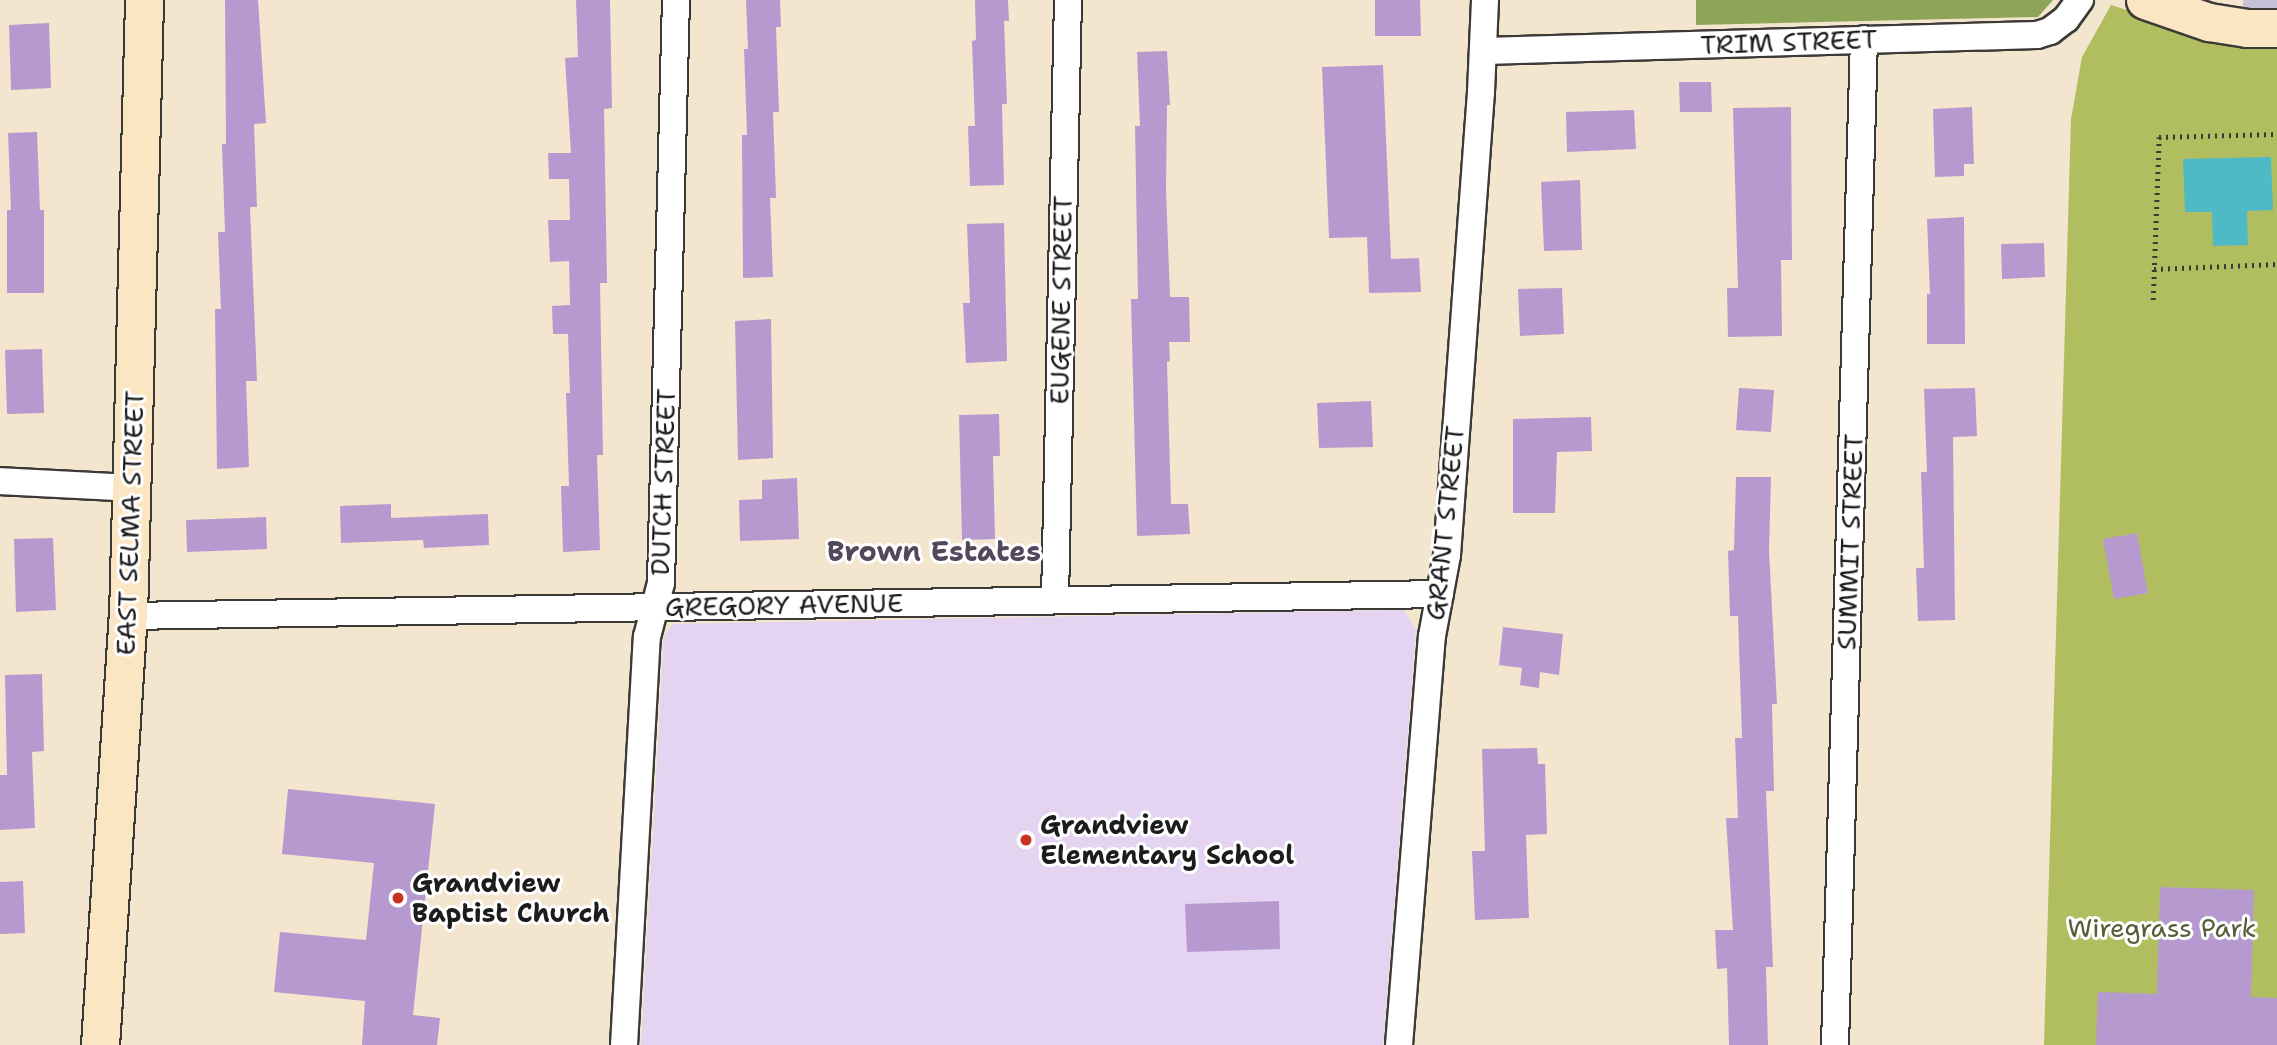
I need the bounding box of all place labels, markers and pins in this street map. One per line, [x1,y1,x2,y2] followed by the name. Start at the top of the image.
[1040,809,1294,870] place label: Grandview Elementary School
[1018,832,1034,848] marker: Grandview Elementary School
[412,867,610,928] place label: Grandview Baptist Church
[390,890,406,906] marker: Grandview Baptist Church

